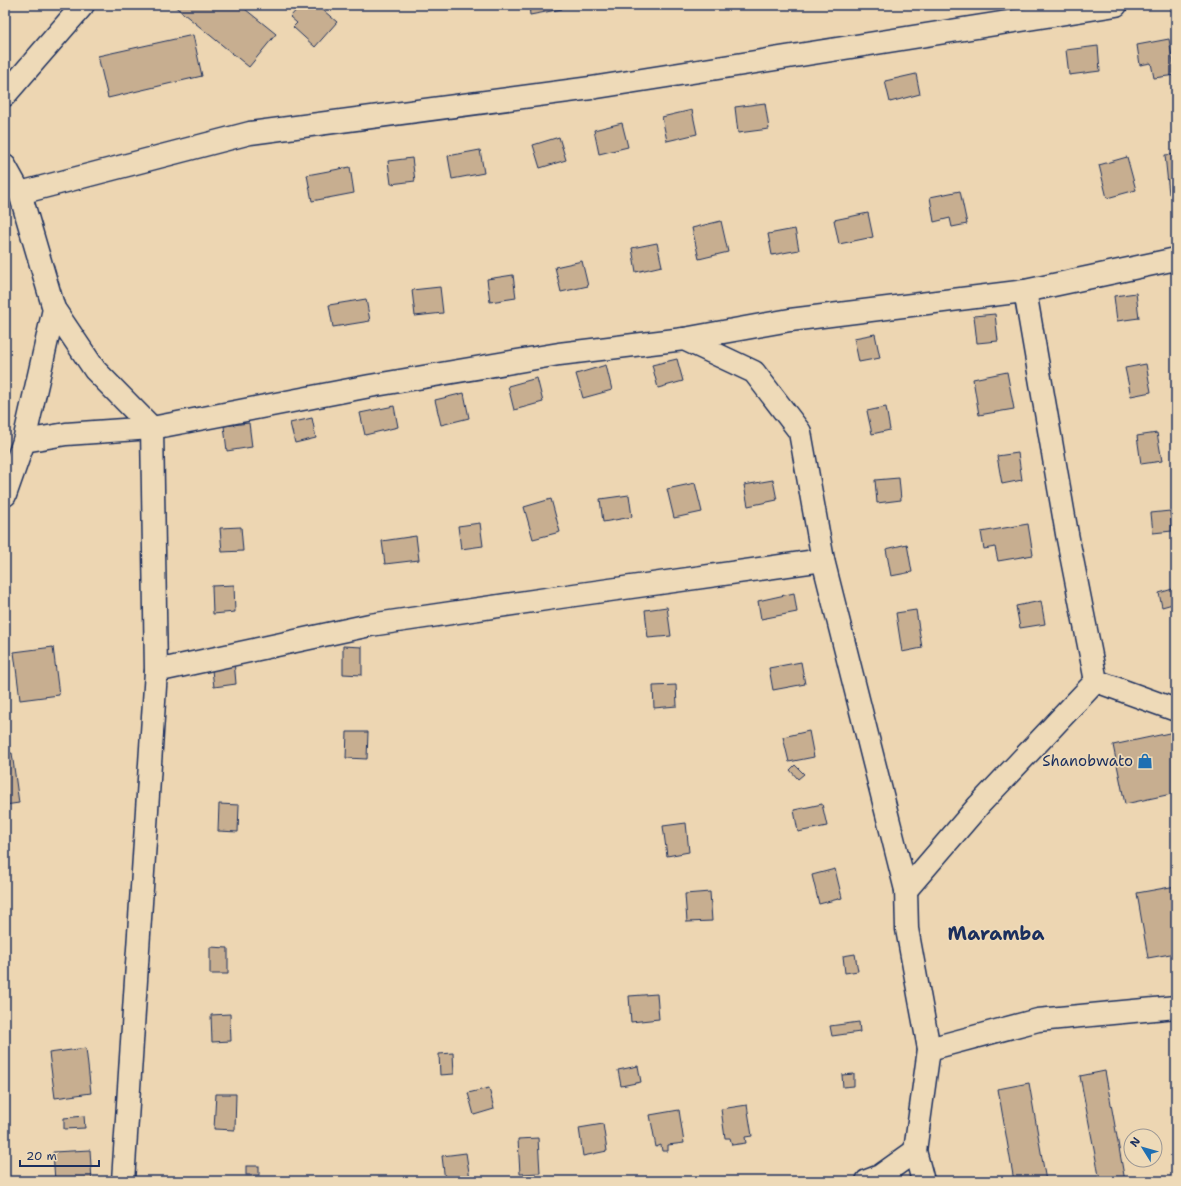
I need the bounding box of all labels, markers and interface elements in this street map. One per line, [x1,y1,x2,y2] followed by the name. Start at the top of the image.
[1042,751,1133,771] place label: Shanobwato
[1136,752,1154,770] shop icon: Shanobwato
[948,921,1044,946] district label: Maramba
[1123,1128,1163,1168] north arrow
[1127,1134,1144,1150] text: N
[20,1142,99,1168] scale bar
[26,1148,57,1164] text: 20 m

